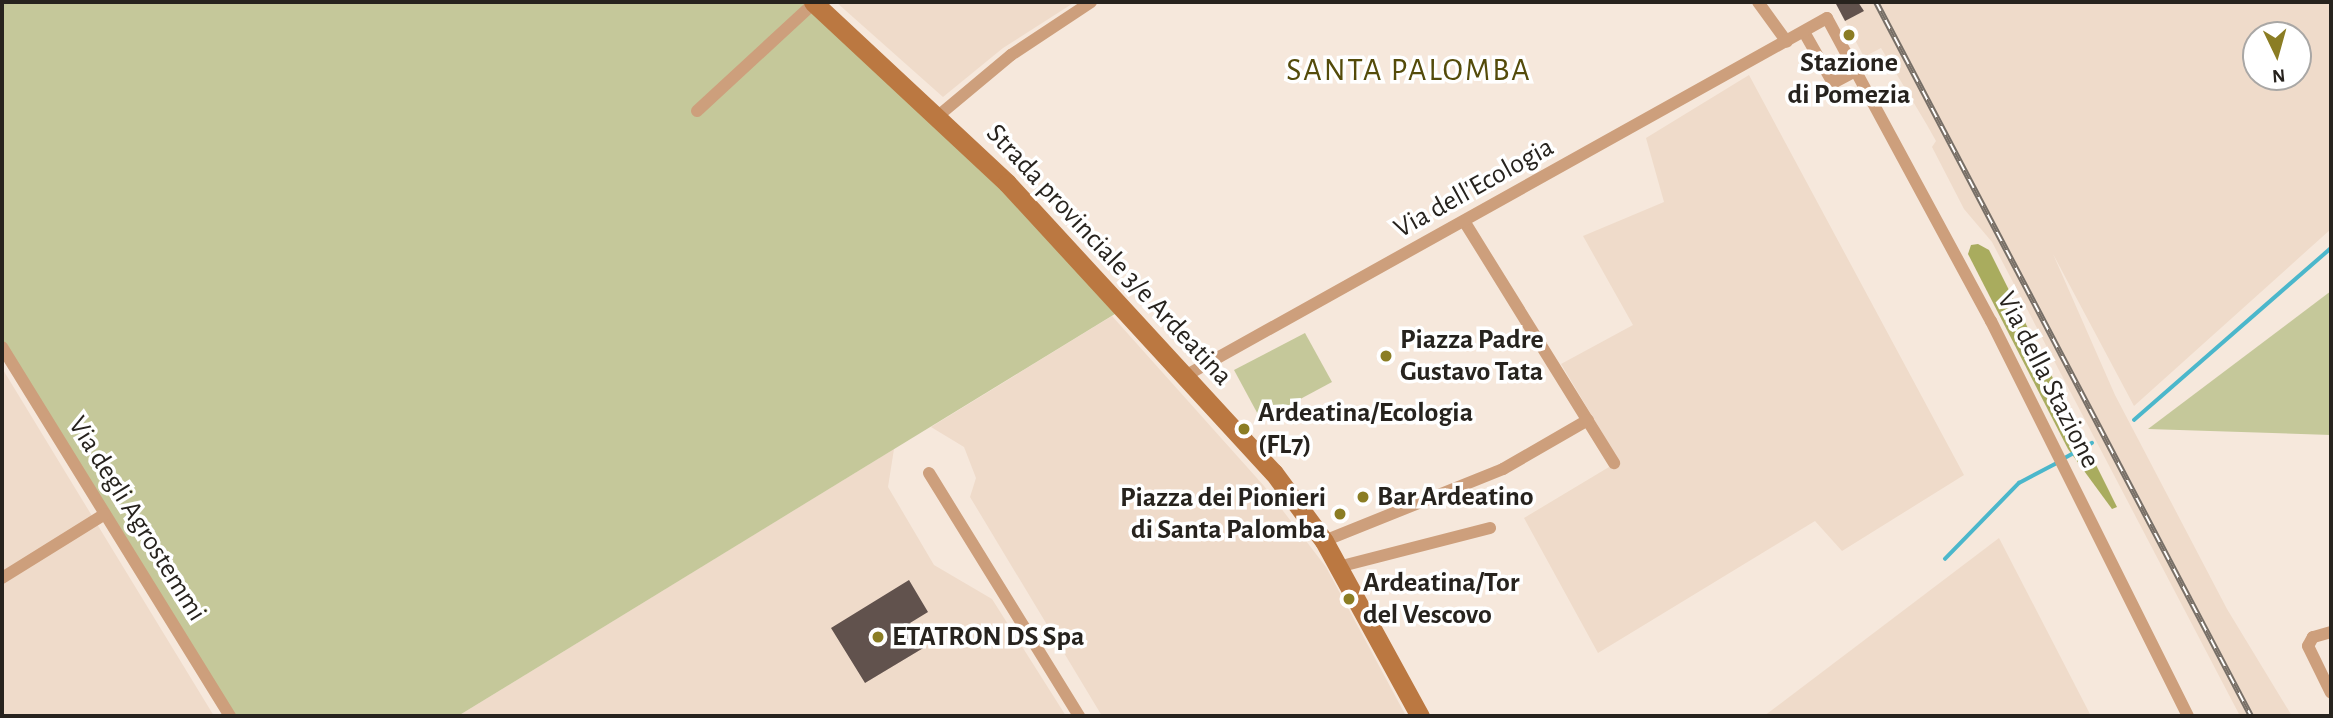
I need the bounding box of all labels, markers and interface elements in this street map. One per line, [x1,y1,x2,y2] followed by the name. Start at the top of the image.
[2242,21,2312,91] north arrow
[1841,27,1857,43] marker: Stazione di Pomezia
[1787,46,1911,112] place label: Stazione di Pomezia
[1288,51,1530,89] district label: SANTA PALOMBA
[2271,65,2286,85] text: N
[979,117,1239,393] street label: Strada provinciale 3/e Ardeatina
[1388,130,1560,246] street label: Via dell'Ecologia
[1989,286,2107,474] street label: Via della Stazione
[1400,323,1544,389] place label: Piazza Padre Gustavo Tata
[1378,348,1394,364] marker: Piazza Padre Gustavo Tata
[1258,396,1473,462] place label: Ardeatina/Ecologia (FL7)
[61,410,213,628] street label: Via degli Agrostemmi
[1236,421,1252,437] marker: Ardeatina/Ecologia (FL7)
[1377,480,1534,514] place label: Bar Ardeatino
[1120,481,1326,547] place label: Piazza dei Pionieri di Santa Palomba
[1355,489,1371,505] marker: Bar Ardeatino
[1332,506,1348,522] marker: Piazza dei Pionieri di Santa Palomba
[1363,566,1520,632] place label: Ardeatina/Tor del Vescovo
[1341,591,1357,607] marker: Ardeatina/Tor del Vescovo
[892,620,1084,654] place label: ETATRON DS Spa
[870,629,886,645] marker: ETATRON DS Spa

